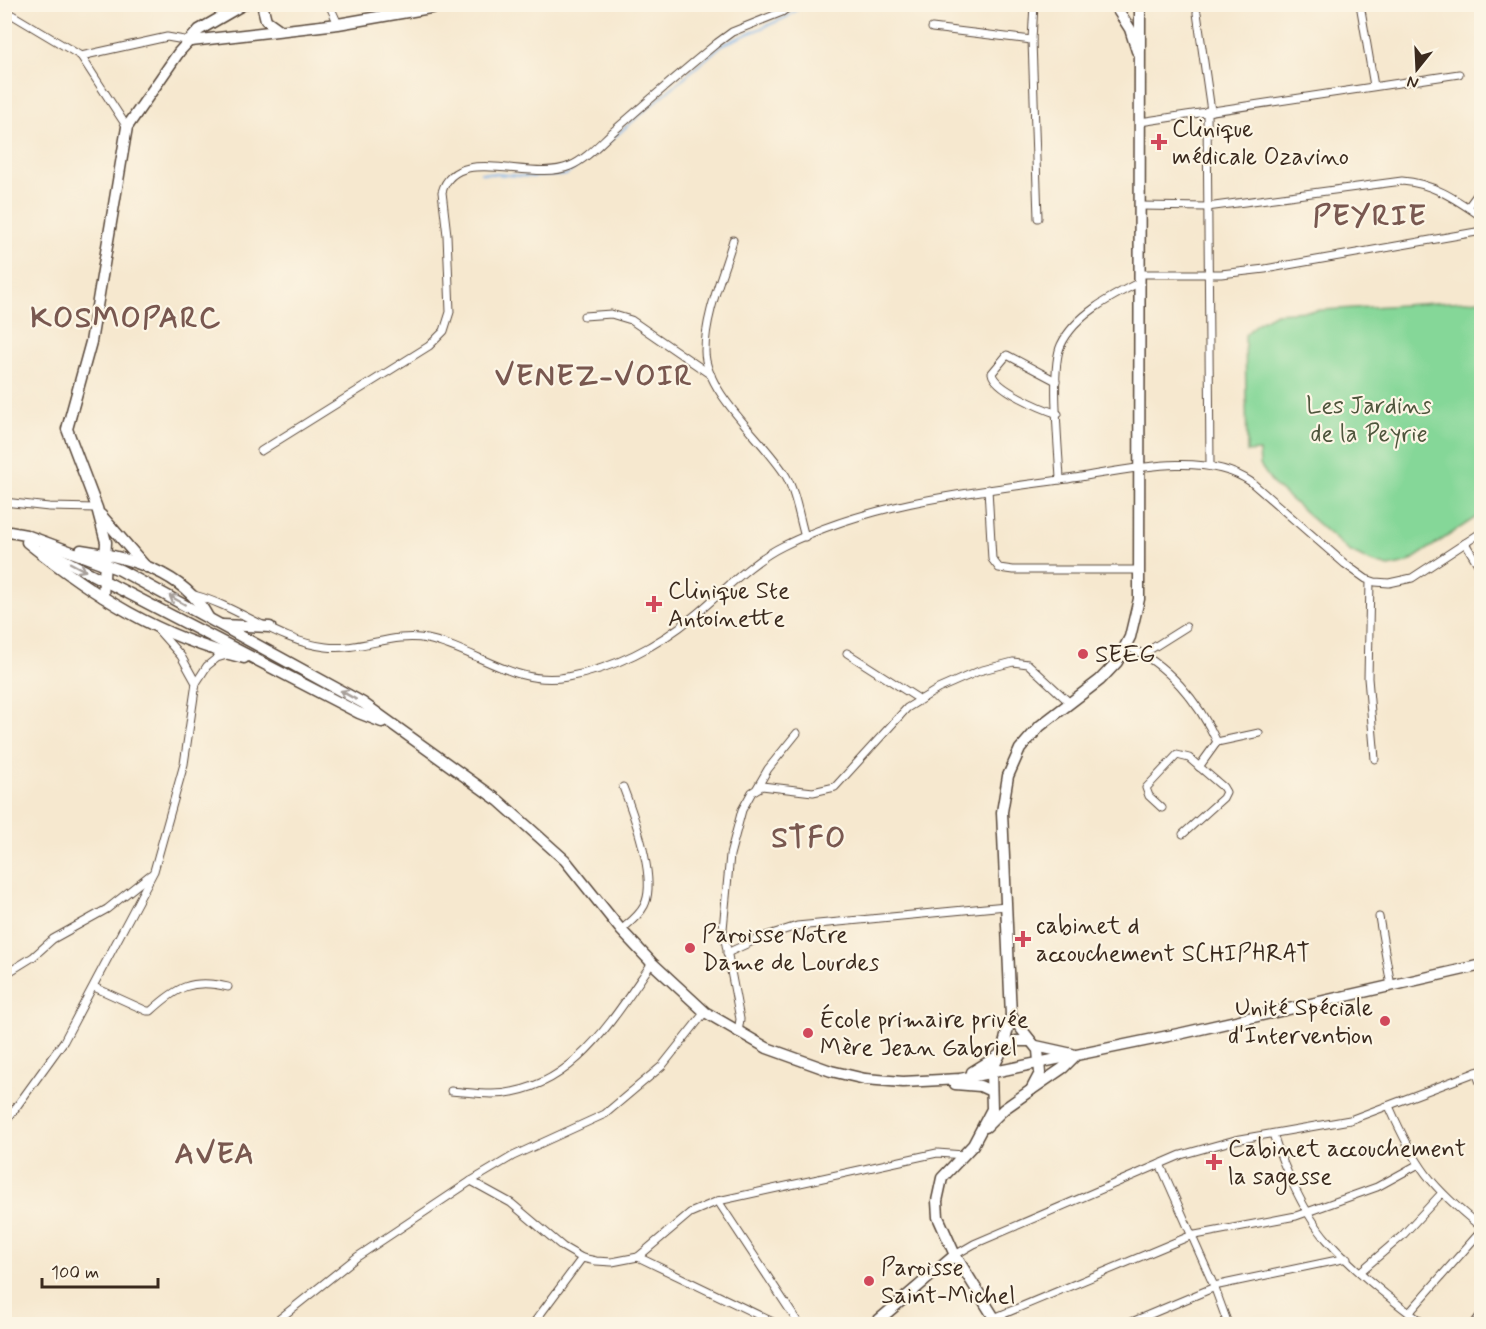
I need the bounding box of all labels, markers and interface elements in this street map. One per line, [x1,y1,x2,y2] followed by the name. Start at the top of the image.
[1387,39,1447,99] north arrow
[1405,70,1421,93] text: N
[1172,114,1349,173] place label: Clinique médicale Ozavino
[1150,133,1168,151] marker: Clinique médicale Ozavino
[1313,197,1427,236] district label: PEYRIE
[30,299,222,338] district label: KOSMOPARC
[495,357,693,396] district label: VENEZ-VOIR
[1306,391,1432,450] park label: Les Jardins de la Peyrie
[68,562,86,573] one-way arrow
[668,576,790,635] place label: Clinique Ste Antoinette
[169,594,186,606] one-way arrow
[645,595,663,613] marker: Clinique Ste Antoinette
[1095,640,1155,671] place label: SEEG
[1076,647,1090,661] marker: SEEG
[340,689,357,701] one-way arrow
[771,819,847,858] district label: STFO
[1036,911,1310,970] place label: cabinet d accouchement SCHIPHRAT
[702,920,880,979] place label: Paroisse Notre Dame de Lourdes
[1014,930,1032,948] marker: cabinet d accouchement SCHIPHRAT
[683,941,697,955] marker: Paroisse Notre Dame de Lourdes
[1228,993,1373,1052] place label: Unité Spéciale d'Intervention
[820,1003,1029,1064] place label: École primaire privée Mère Jean Gabriel
[1378,1014,1392,1028] marker: Unité Spéciale d'Intervention
[801,1026,815,1040] marker: École primaire privée Mère Jean Gabriel
[1228,1134,1466,1195] place label: Cabinet accouchement la sagesse
[175,1135,255,1174] district label: AVEA
[1205,1153,1223,1171] marker: Cabinet accouchement la sagesse
[42,1251,158,1289] scale bar
[881,1253,1015,1312] place label: Paroisse Saint-Michel
[51,1261,99,1285] text: 100 m
[862,1274,876,1288] marker: Paroisse Saint-Michel

